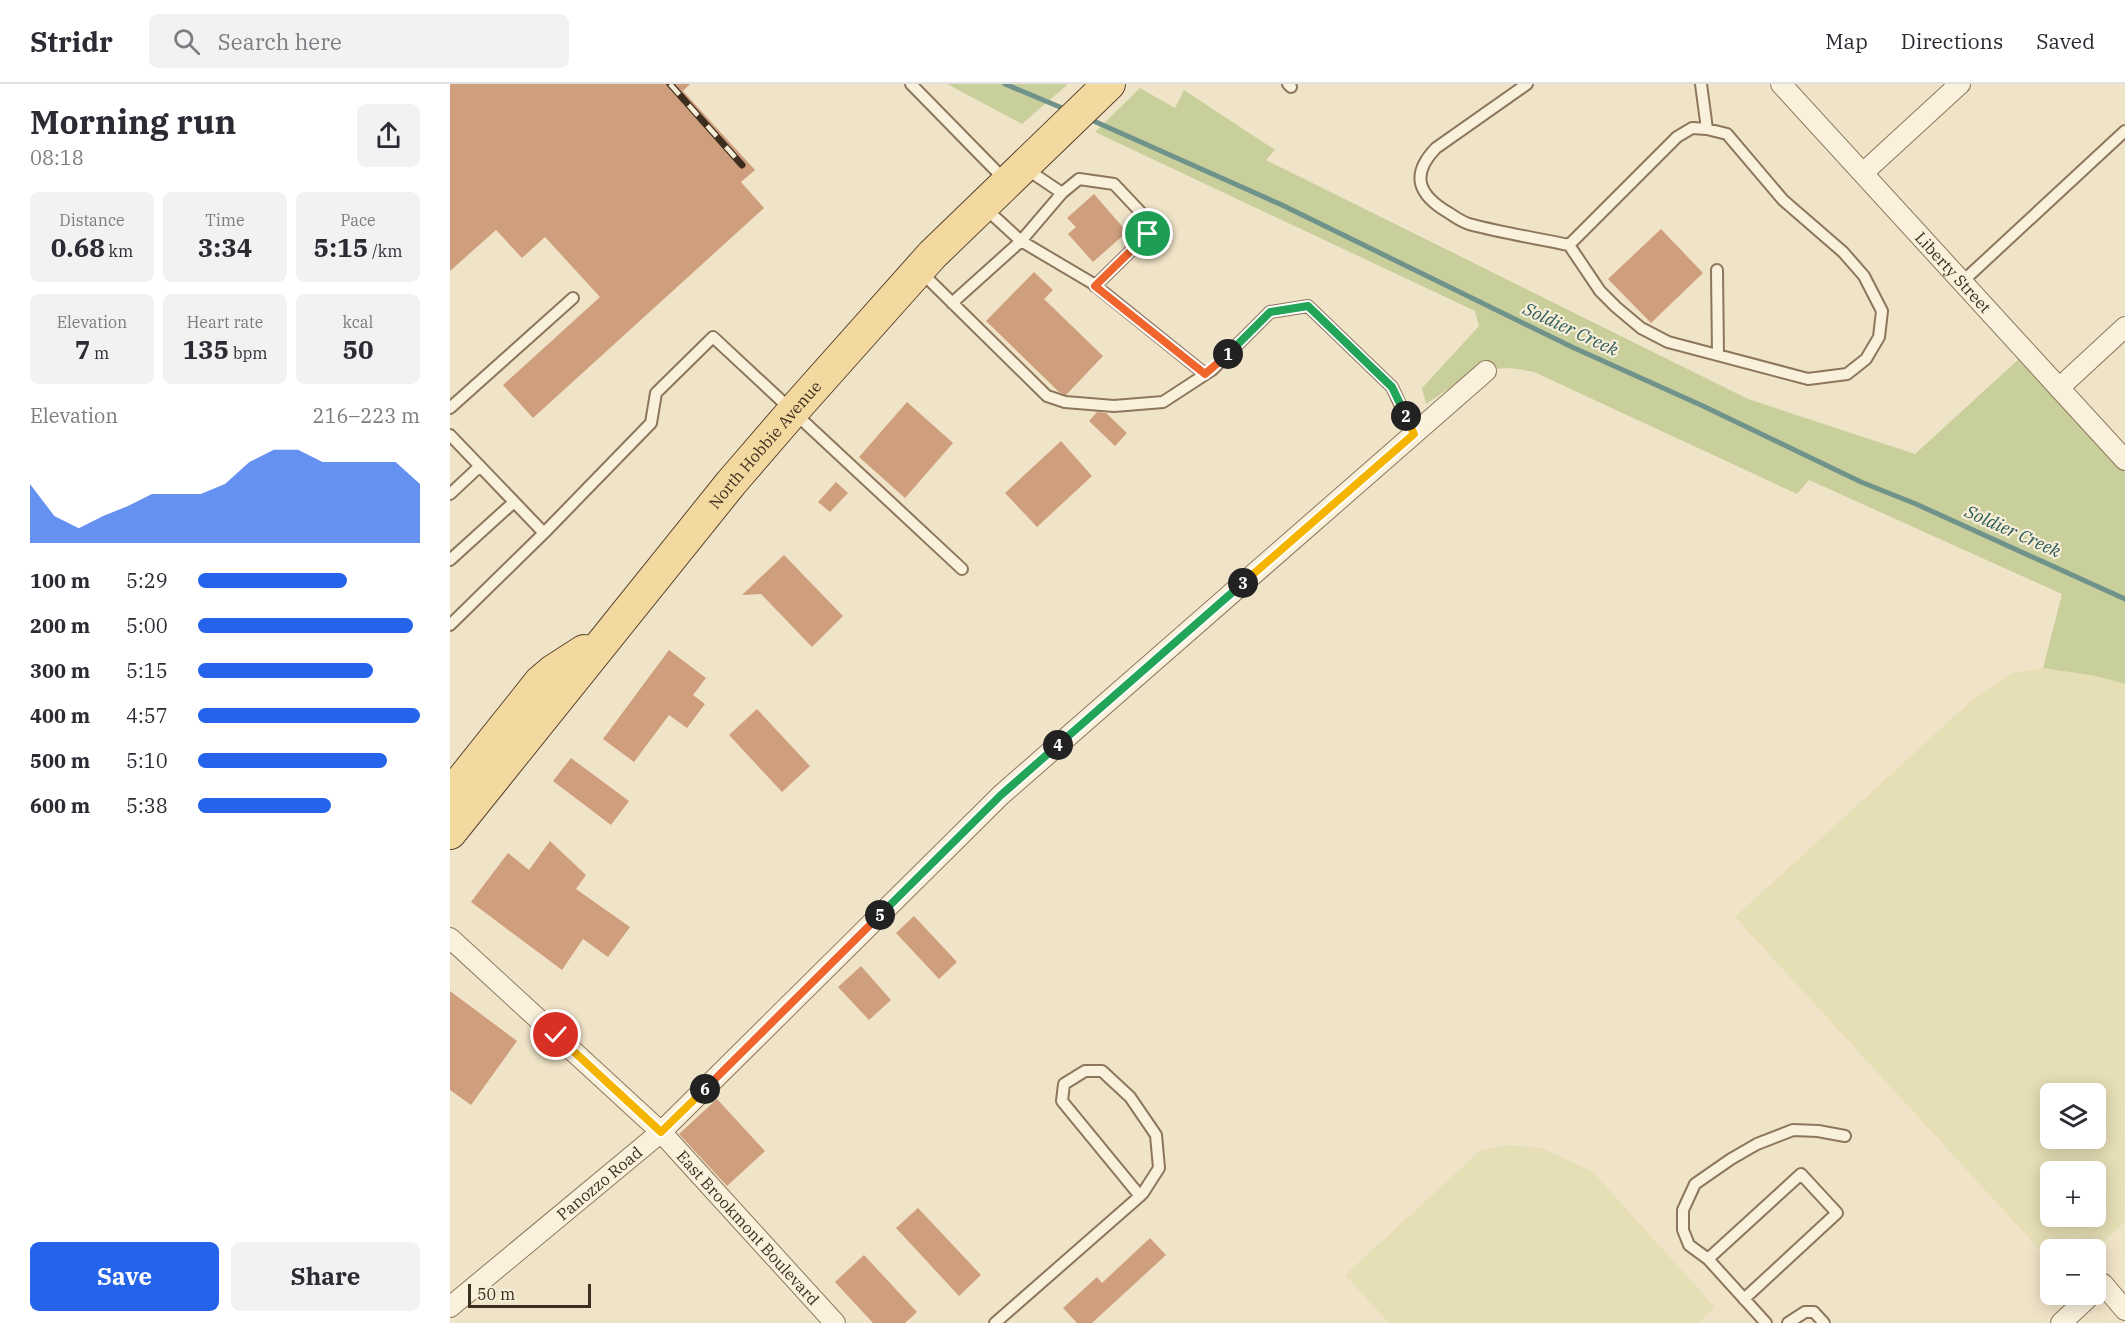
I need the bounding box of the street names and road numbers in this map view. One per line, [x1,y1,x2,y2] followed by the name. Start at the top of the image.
[1911,227,1996,317] street label: Liberty Street
[704,377,825,513] street label: North Hobbie Avenue
[553,1142,646,1224] street label: Panozzo Road
[673,1146,824,1309] street label: East Brookmont Boulevard

